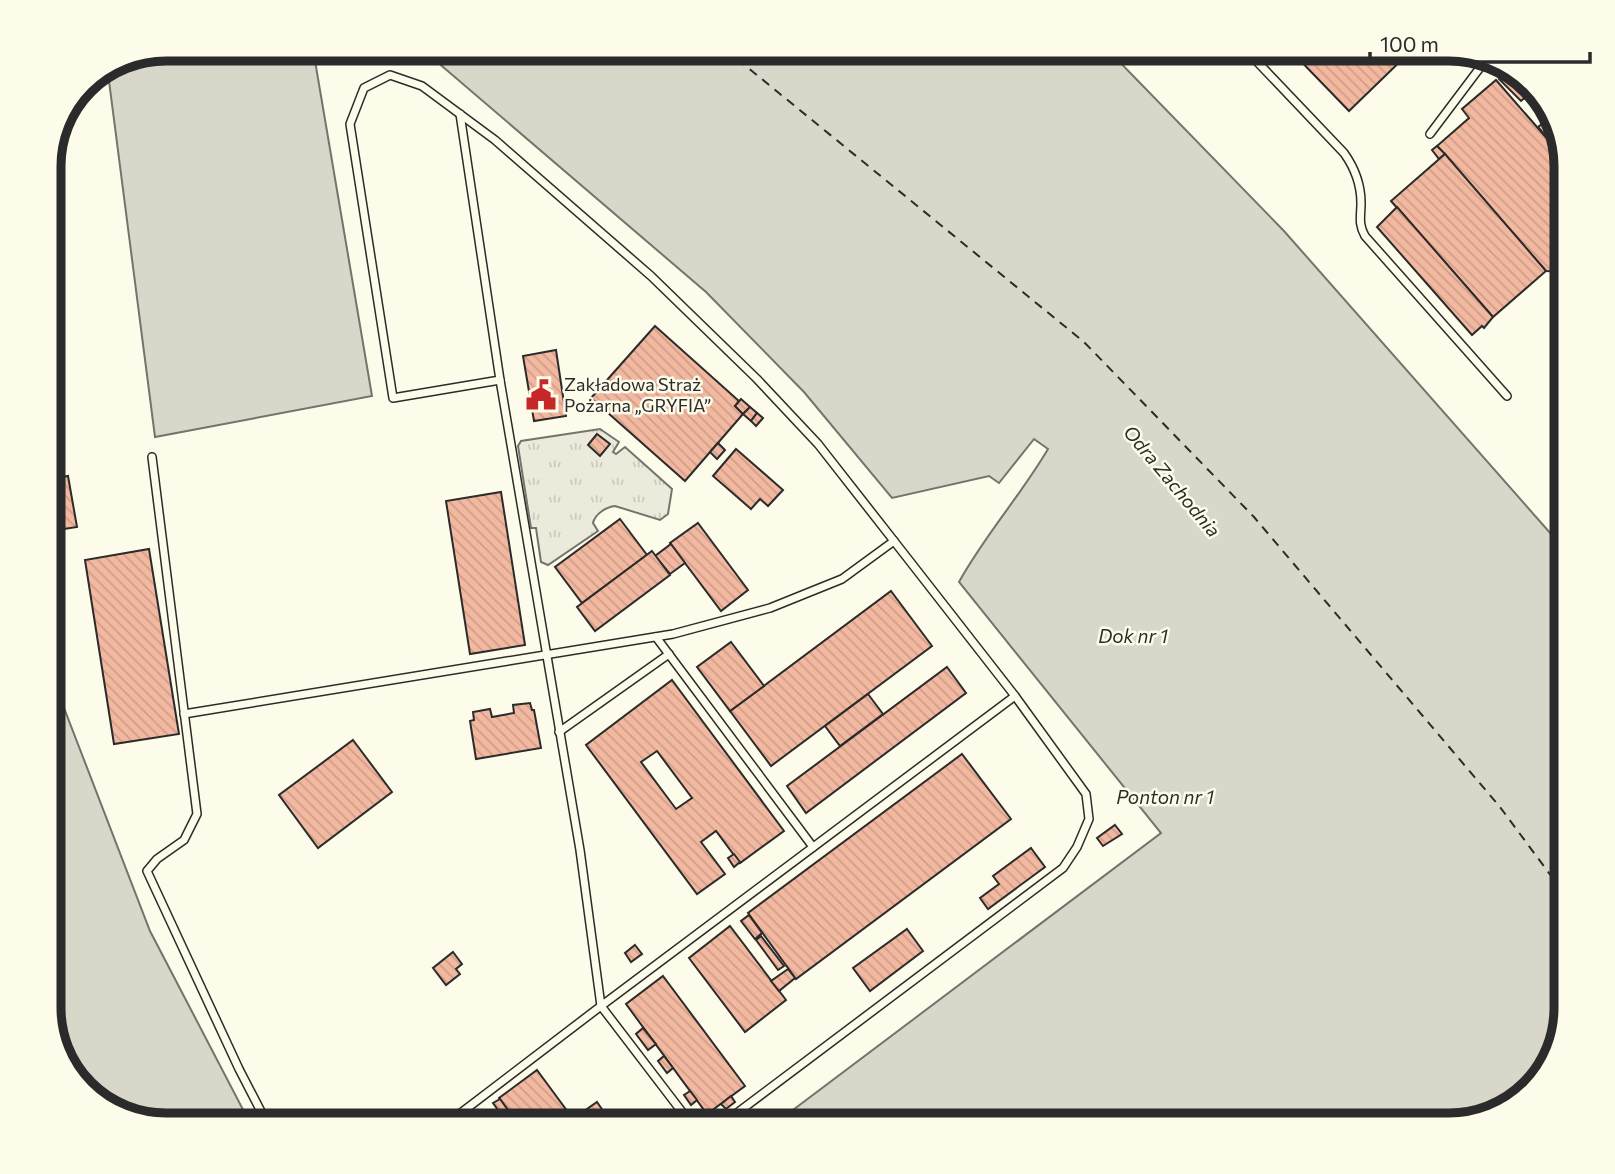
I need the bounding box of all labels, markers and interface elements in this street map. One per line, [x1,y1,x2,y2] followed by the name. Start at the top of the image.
[1370,21,1590,65] scale bar
[1380,31,1439,56] text: 100 m
[564,373,711,416] place label: Zakładowa Straż Pożarna „GRYFIA”
[524,378,558,412] public building icon: Zakładowa Straż Pożarna „GRYFIA”
[1119,420,1226,541] water label: Odra Zachodnia
[1098,624,1168,647] water label: Dok nr 1
[1116,785,1214,808] water label: Ponton nr 1

